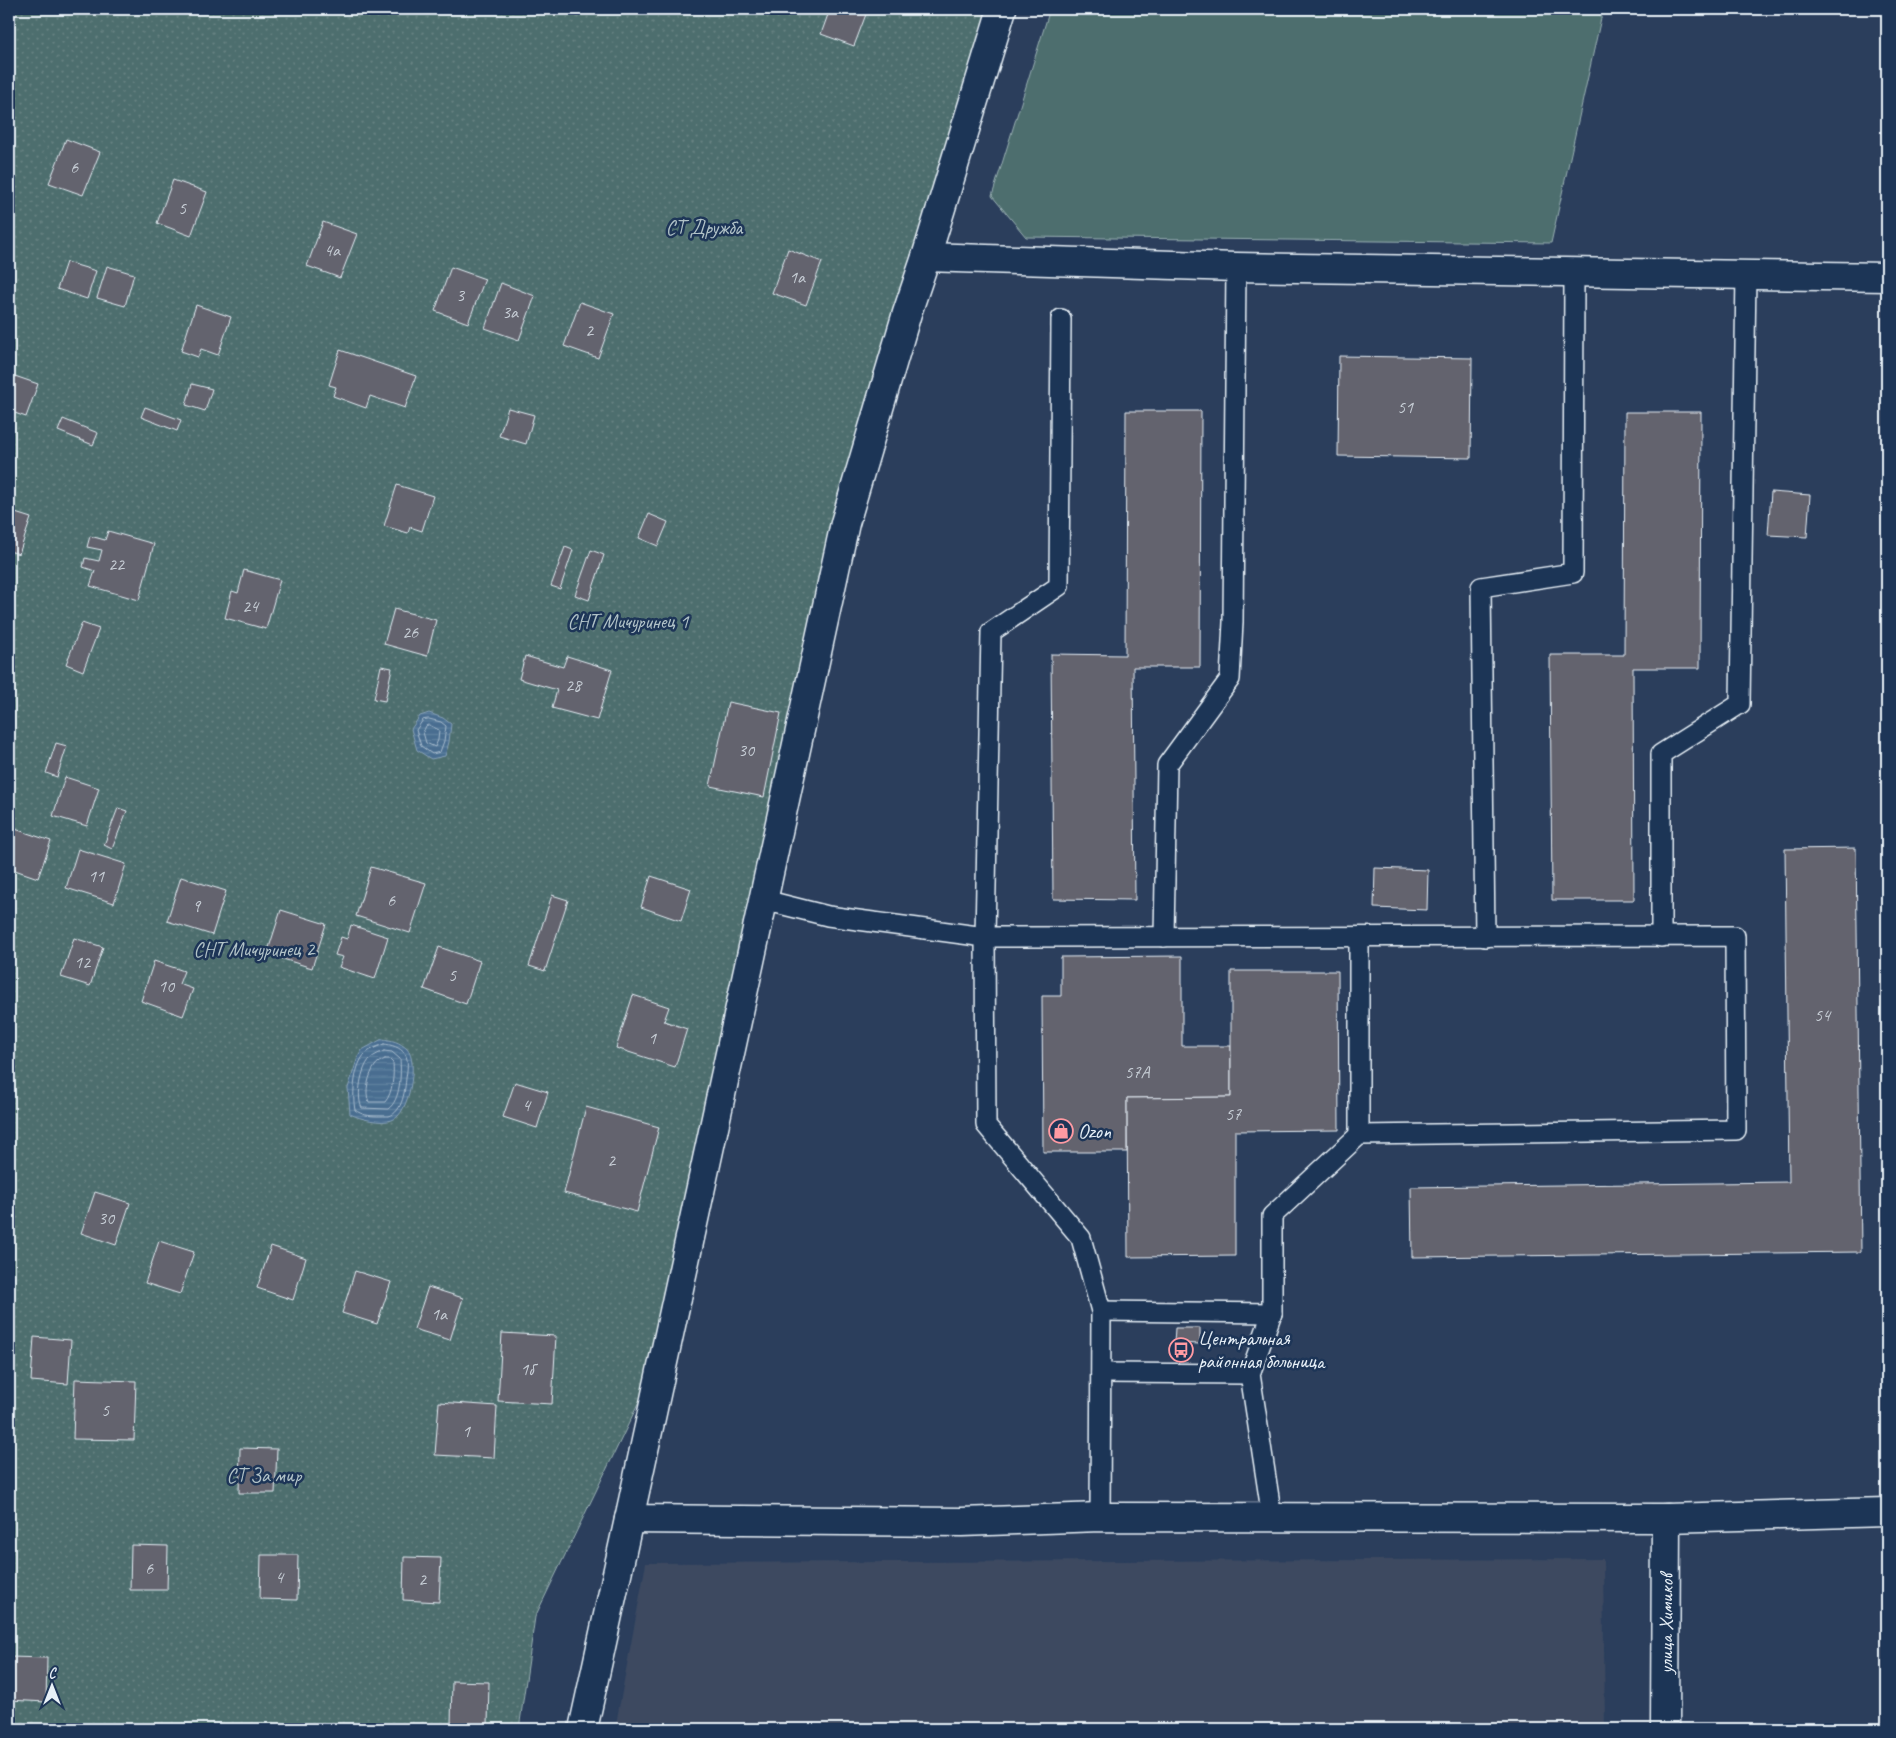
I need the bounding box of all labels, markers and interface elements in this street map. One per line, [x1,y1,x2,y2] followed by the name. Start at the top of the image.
[70,156,79,178] house number: 6
[178,197,187,219] house number: 5
[666,215,744,240] park label: СТ Дружба
[324,239,341,261] house number: 4а
[789,266,806,288] house number: 1а
[456,284,466,306] house number: 3
[502,301,519,323] house number: 3а
[585,319,595,341] house number: 2
[1397,396,1414,418] house number: 51
[108,553,126,575] house number: 22
[242,595,260,617] house number: 24
[568,609,689,634] park label: СНТ Мичуринец 1
[402,621,419,643] house number: 26
[565,674,583,696] house number: 28
[738,739,756,761] house number: 30
[88,865,105,887] house number: 11
[387,889,396,911] house number: 6
[192,895,202,917] house number: 9
[194,937,316,962] park label: СНТ Мичуринец 2
[74,951,92,973] house number: 12
[448,964,457,986] house number: 5
[158,975,176,997] house number: 10
[1814,1004,1832,1026] house number: 54
[648,1027,657,1049] house number: 1
[1124,1061,1151,1083] house number: 57А
[522,1094,532,1116] house number: 4
[1225,1103,1242,1125] house number: 57
[1048,1118,1074,1144] shop icon: Ozon
[1078,1119,1112,1144] place label: Ozon
[607,1149,617,1171] house number: 2
[98,1207,116,1229] house number: 30
[431,1303,448,1325] house number: 1а
[1198,1326,1326,1374] place label: Центральная районная больница
[1168,1337,1194,1363] bus stop icon: Центральная районная больница
[520,1358,538,1380] house number: 1б
[101,1399,110,1421] house number: 5
[462,1420,471,1442] house number: 1
[227,1463,303,1488] park label: СТ За мир
[145,1557,154,1579] house number: 6
[275,1566,285,1588] house number: 4
[418,1568,428,1590] house number: 2
[1653,1571,1679,1675] street label: улица Химиков
[28,1660,78,1710] north arrow
[49,1665,58,1682] text: С

